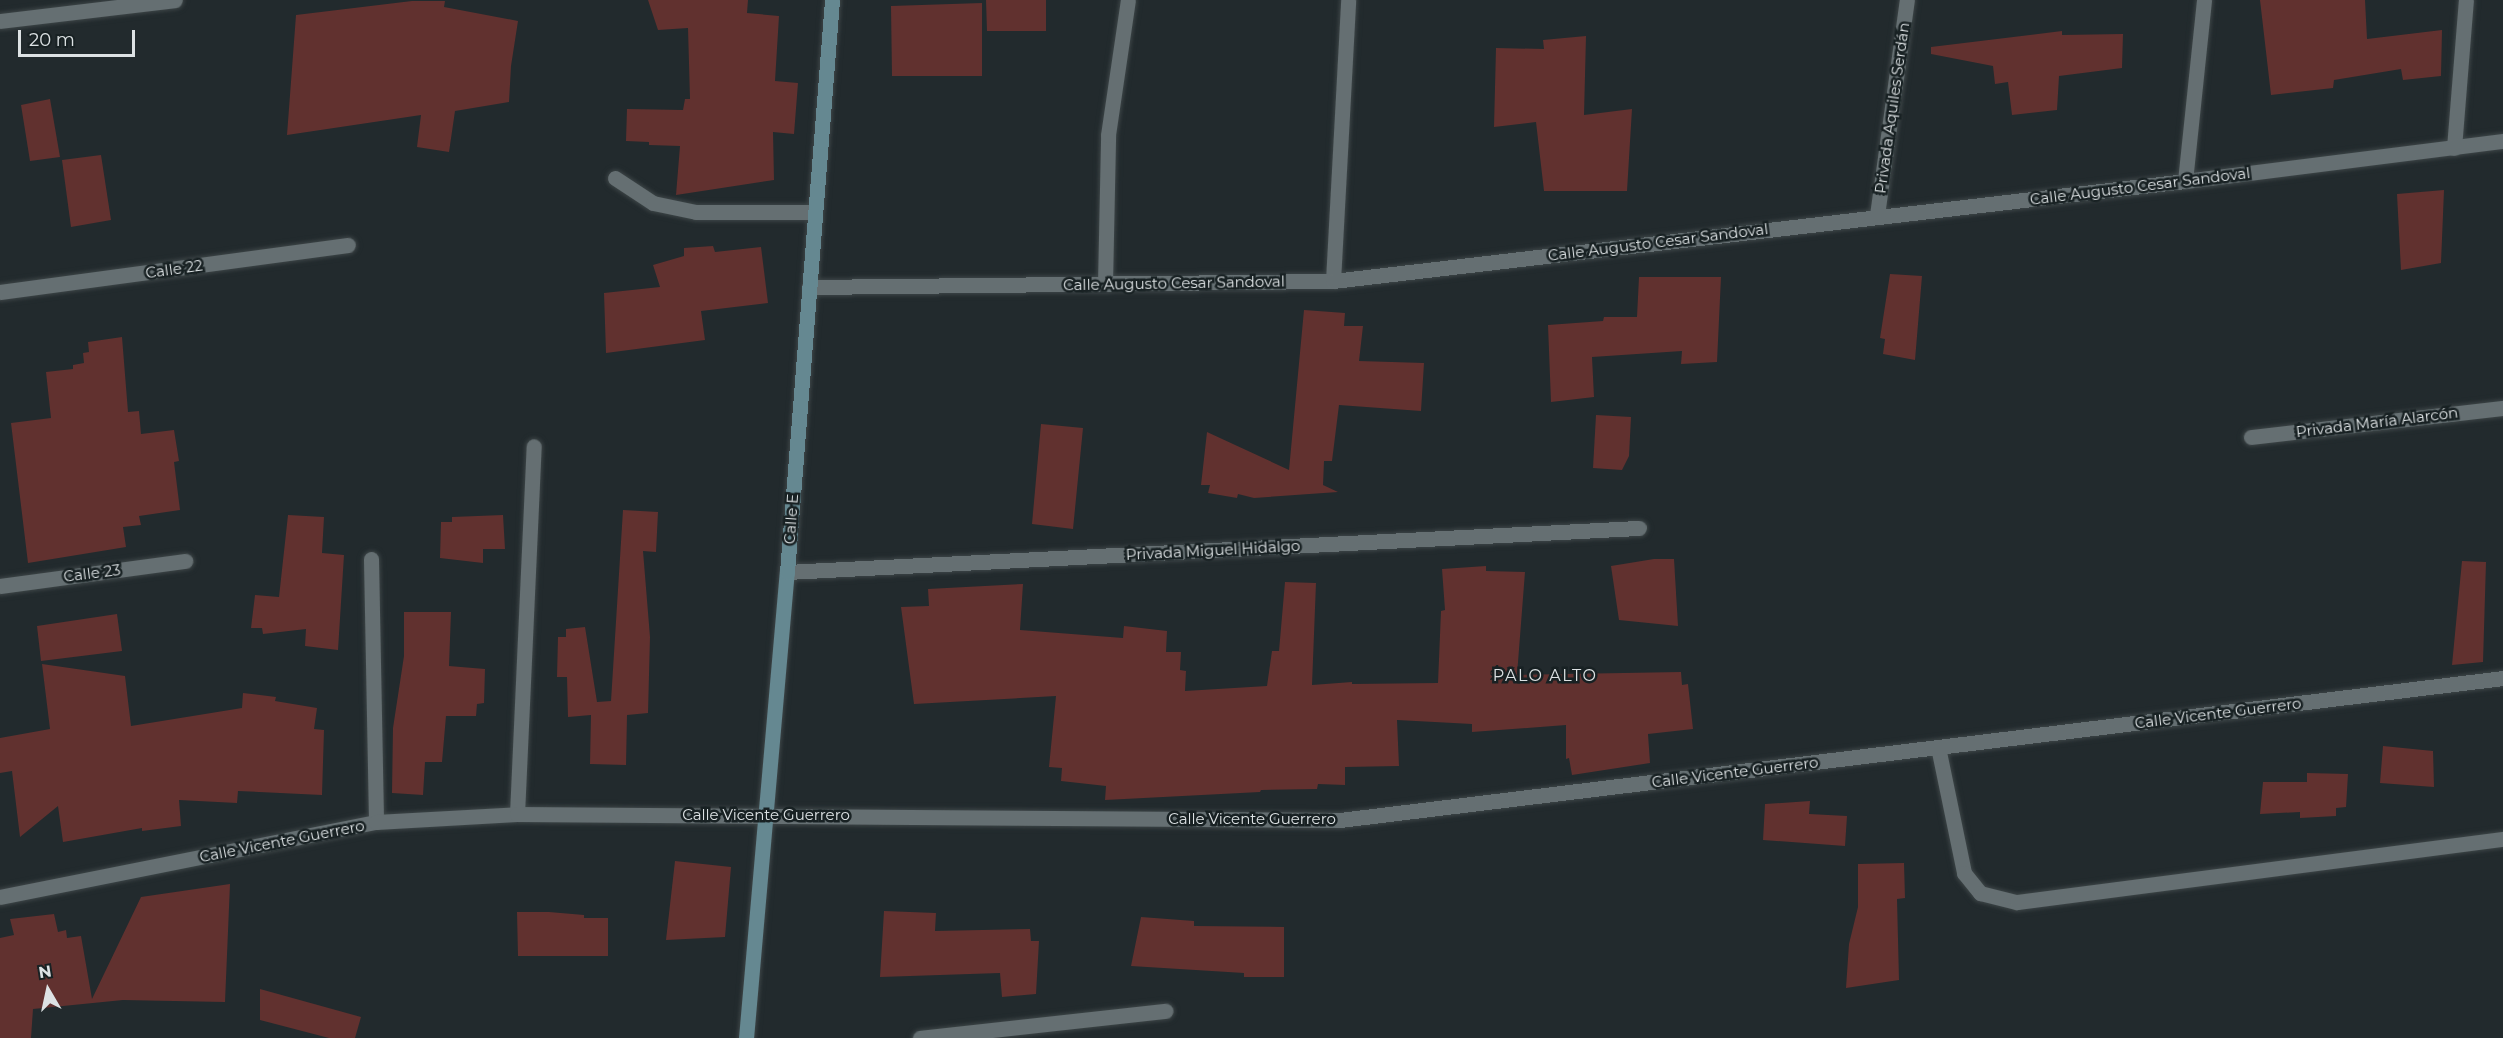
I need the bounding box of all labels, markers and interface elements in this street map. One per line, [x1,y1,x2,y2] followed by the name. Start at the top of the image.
[21,18,138,56] scale bar
[1871,21,1913,195] street label: Privada Aquiles Serdán
[29,29,75,51] text: 20 m
[2029,164,2251,208] street label: Calle Augusto Cesar Sandoval
[1547,220,1769,264] street label: Calle Augusto Cesar Sandoval
[144,256,204,282] street label: Calle 22
[1063,272,1285,294] street label: Calle Augusto Cesar Sandoval
[2295,403,2459,441] street label: Privada María Alarcón
[780,493,802,545] street label: Calle E
[1125,536,1301,564] street label: Privada Miguel Hidalgo
[62,561,122,585] street label: Calle 23
[1493,666,1597,686] district label: PALO ALTO
[2134,694,2302,732] street label: Calle Vicente Guerrero
[1651,753,1819,791] street label: Calle Vicente Guerrero
[682,806,850,824] street label: Calle Vicente Guerrero
[1168,810,1336,828] street label: Calle Vicente Guerrero
[198,816,366,866] street label: Calle Vicente Guerrero
[18,960,78,1020] north arrow
[37,961,53,982] text: N

